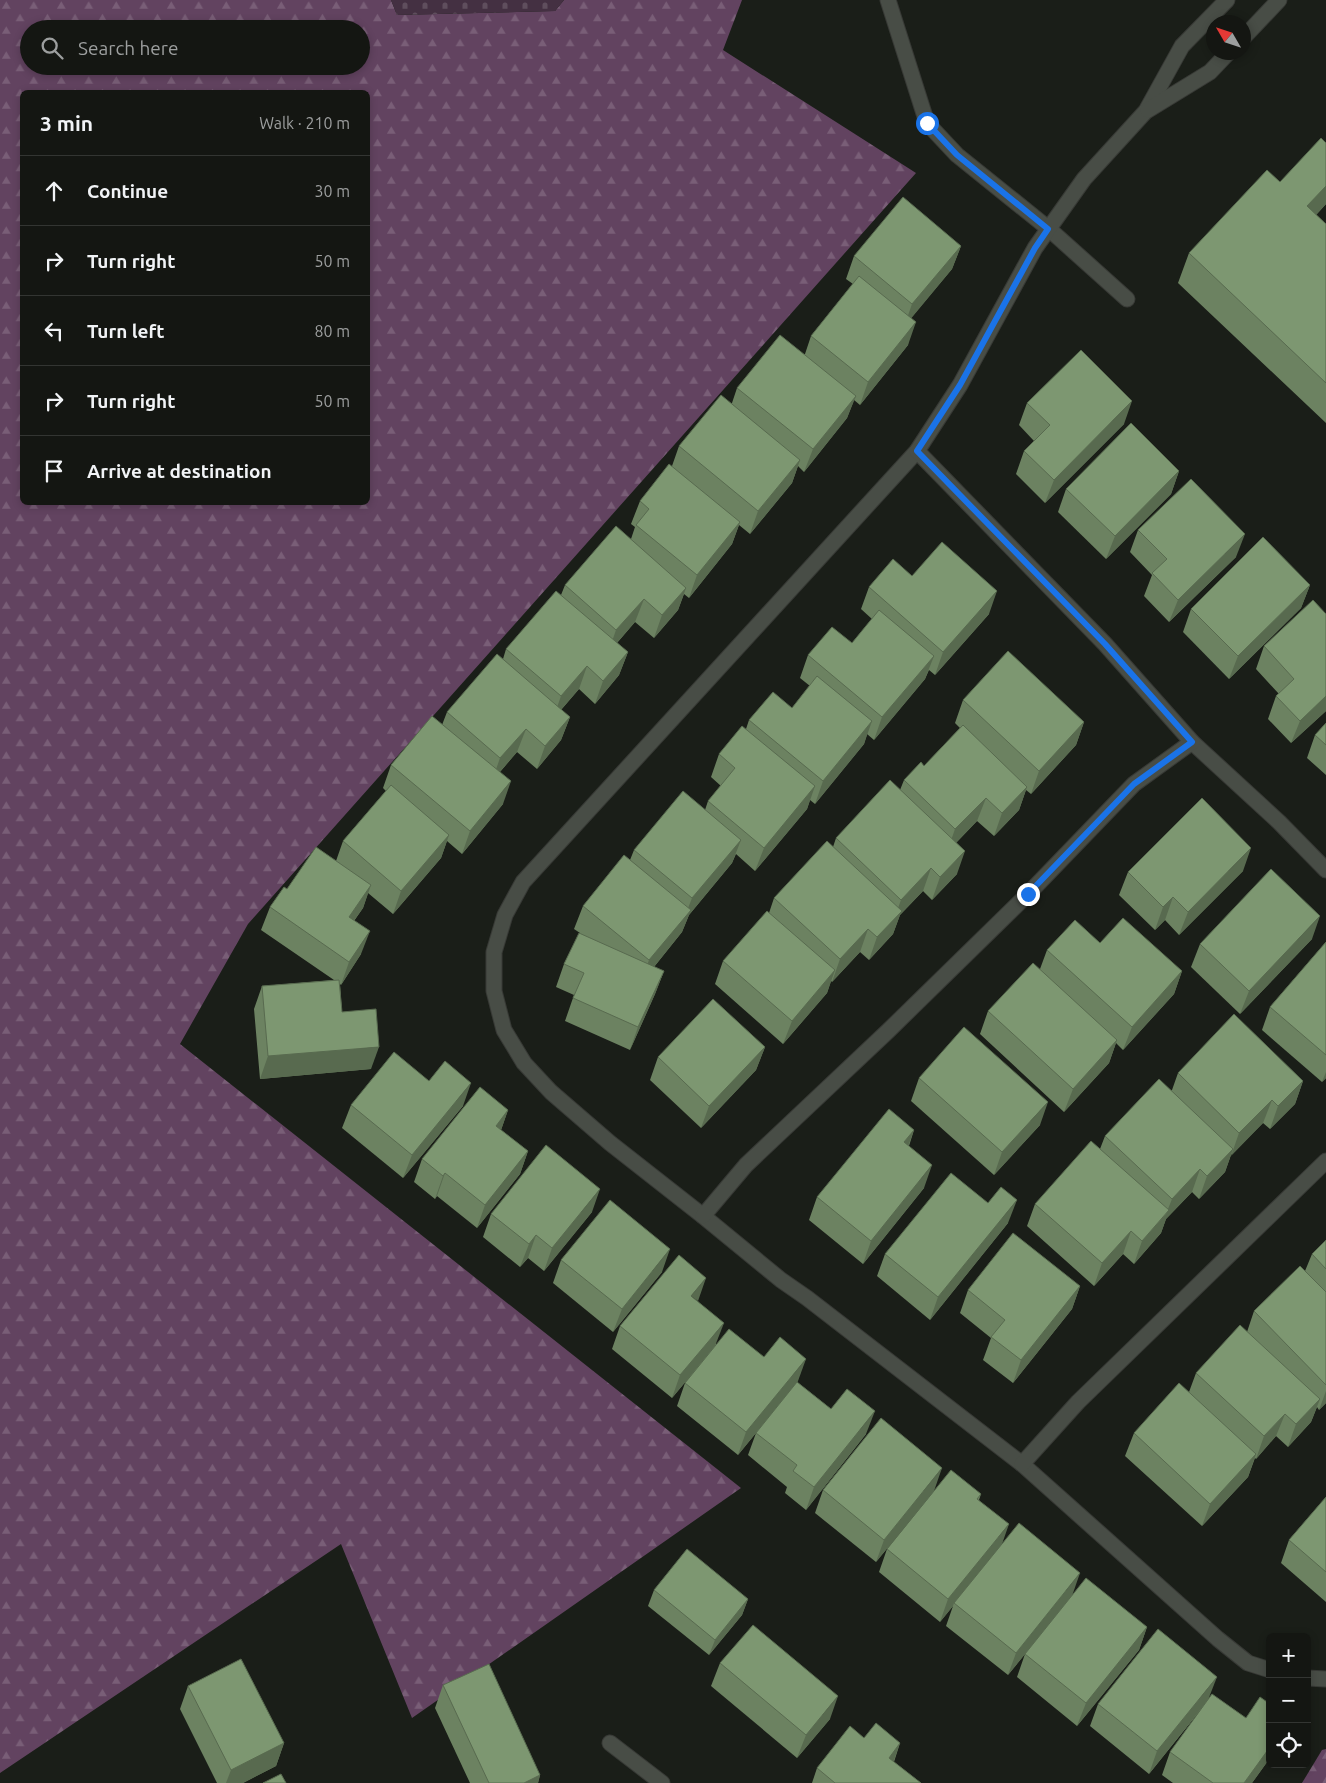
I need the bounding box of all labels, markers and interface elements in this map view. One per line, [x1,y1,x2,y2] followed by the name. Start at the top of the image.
[1206,15,1251,60] north arrow
[20,20,370,75] search box
[38,34,66,62] icon: search
[78,37,178,59] text: Search here
[40,111,93,135] text: 3 min
[916,112,939,135] route start
[259,114,350,132] text: Walk · 210 m
[40,177,68,205] icon: ahead
[87,180,168,202] text: Continue
[314,182,350,200] text: 30 m
[40,247,68,275] icon: right
[87,250,175,272] text: Turn right
[314,252,350,270] text: 50 m
[40,317,68,345] icon: left
[87,320,165,342] text: Turn left
[314,322,350,340] text: 80 m
[40,387,68,415] icon: right
[87,390,175,412] text: Turn right
[314,392,350,410] text: 50 m
[40,457,68,485] icon: arrive
[87,460,272,482] text: Arrive at destination
[1017,883,1040,906] route end
[1266,1633,1311,1768] map controls
[1266,1633,1311,1678] button: +
[1266,1678,1311,1723] button: −
[1266,1723,1311,1768] button: locate

